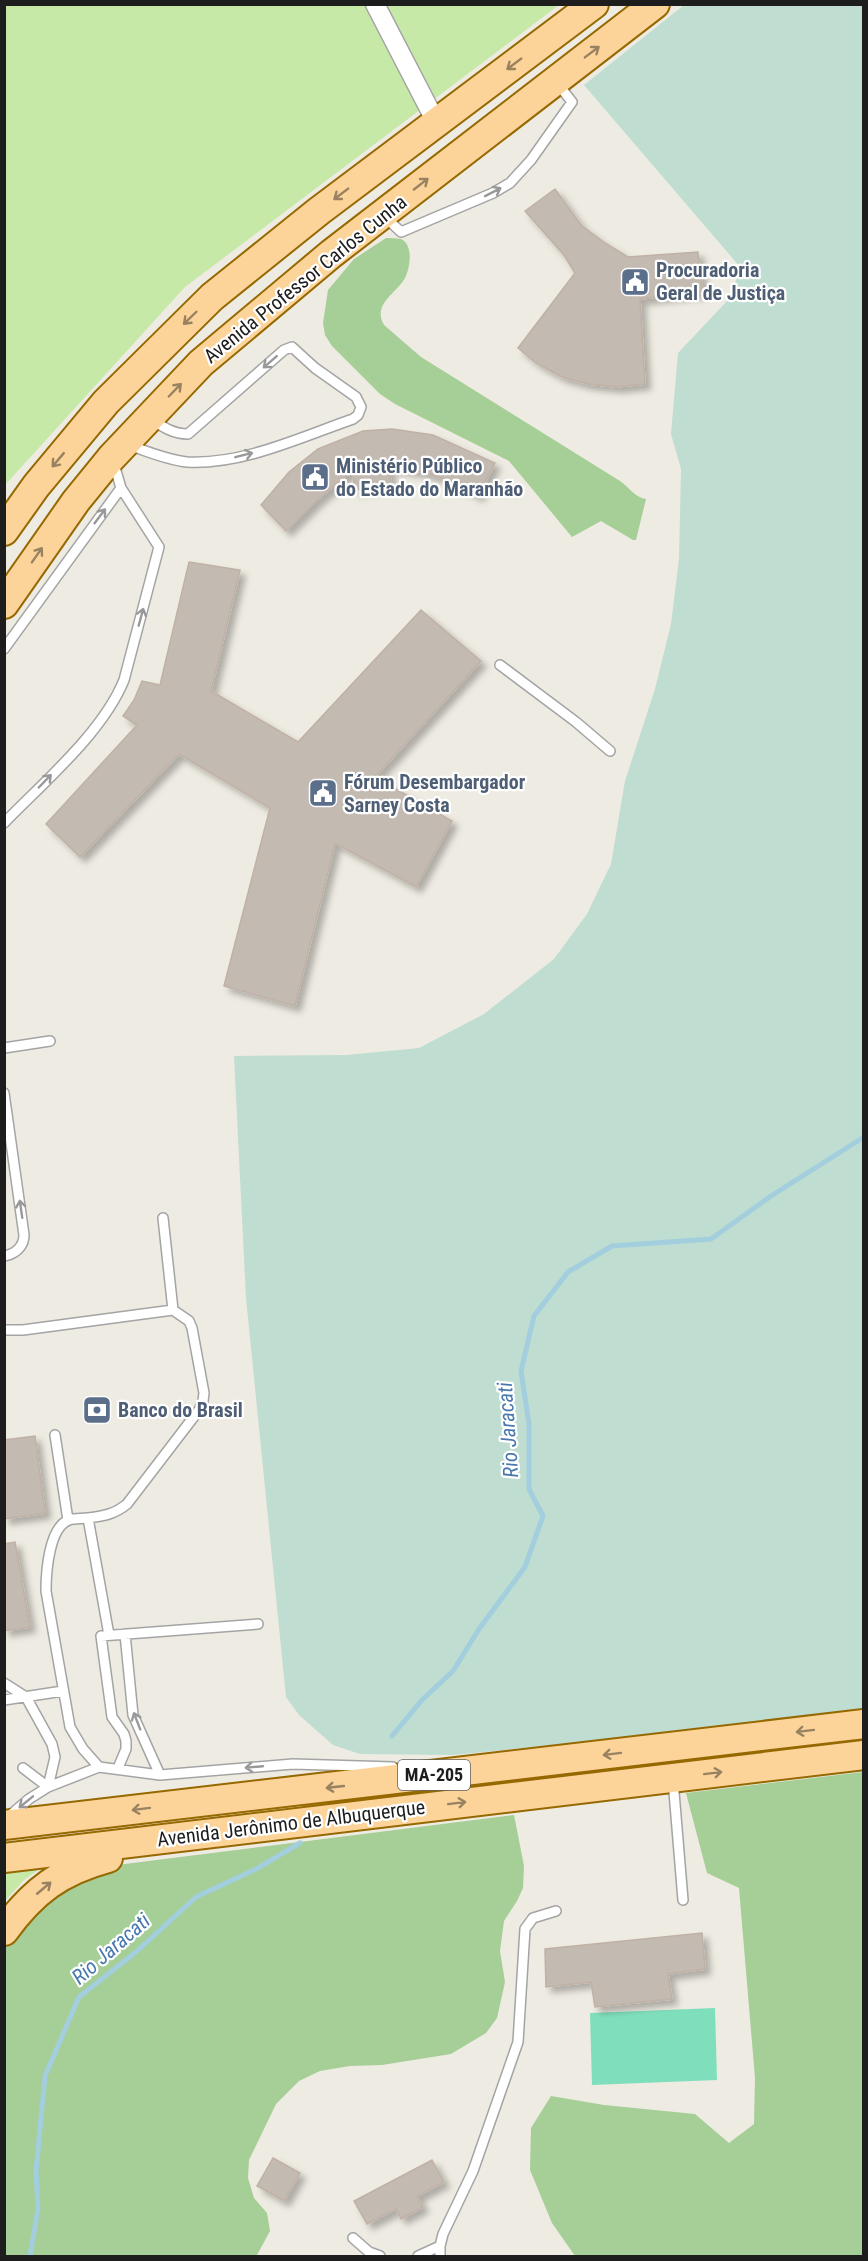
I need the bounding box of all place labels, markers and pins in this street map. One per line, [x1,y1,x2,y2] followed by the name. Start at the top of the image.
[656,258,785,305] place label: Procuradoria Geral de Justiça
[619,266,651,298] public building icon: Procuradoria Geral de Justiça
[336,454,523,501] place label: Ministério Público do Estado do Maranhão
[299,461,331,493] public building icon: Ministério Público do Estado do Maranhão
[344,770,526,817] place label: Fórum Desembargador Sarney Costa
[307,777,339,809] public building icon: Fórum Desembargador Sarney Costa
[81,1394,113,1426] bank icon: Banco do Brasil
[118,1398,243,1422] place label: Banco do Brasil

